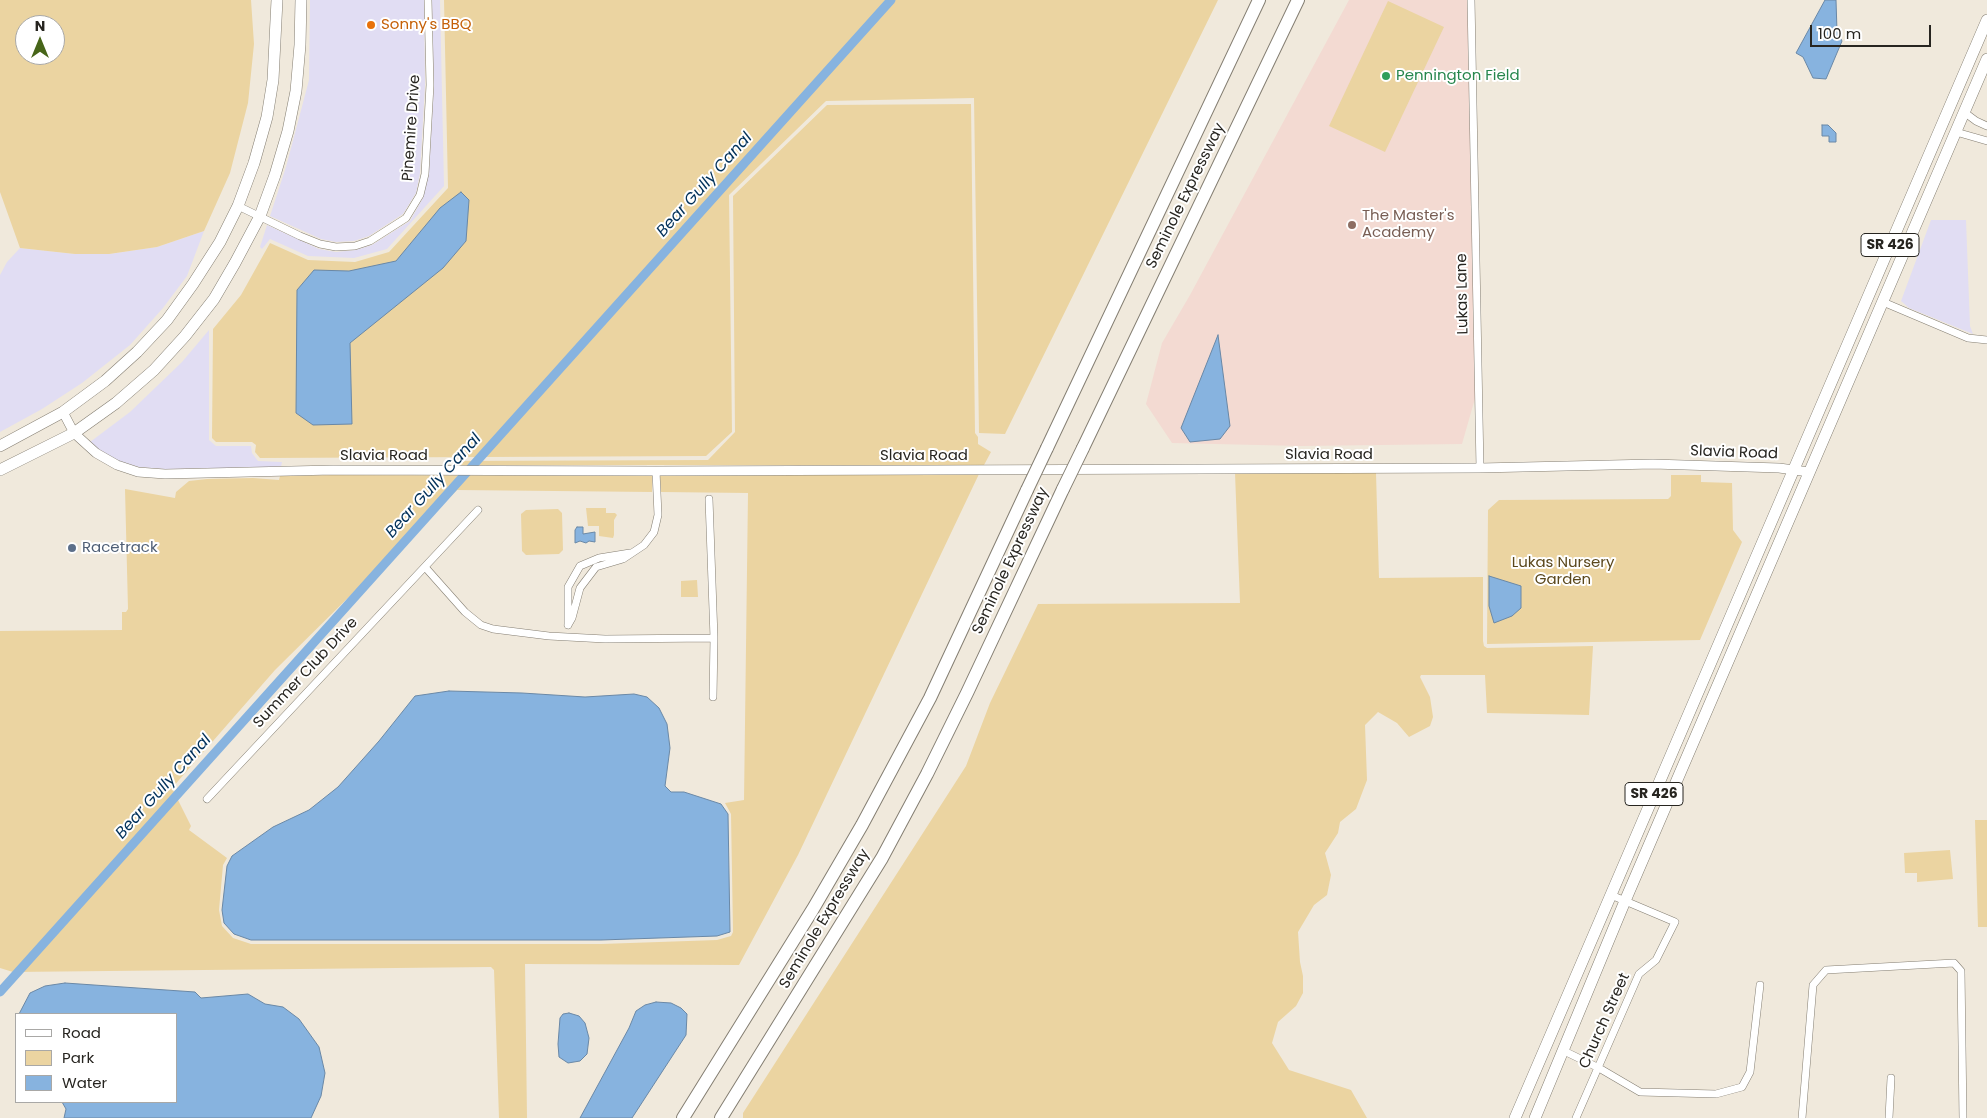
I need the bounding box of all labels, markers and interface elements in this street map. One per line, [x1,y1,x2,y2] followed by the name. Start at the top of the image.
[15,15,65,65] north arrow
[1812,15,1933,47] scale bar
[35,16,45,36] text: N
[381,16,471,34] place label: Sonny's BBQ
[365,19,377,31] marker: Sonny's BBQ
[1818,23,1861,44] text: 100 m
[1396,67,1520,85] place label: Pennington Field
[1380,70,1392,82] marker: Pennington Field
[399,74,425,182] street label: Pinemire Drive
[1143,120,1229,272] street label: Seminole Expressway
[653,129,757,241] water label: Bear Gully Canal
[1362,207,1454,242] place label: The Master's Academy
[1346,219,1358,231] marker: The Master's Academy
[1861,234,1919,256] road number: SR 426
[1453,253,1473,335] street label: Lukas Lane
[382,430,486,542] water label: Bear Gully Canal
[1690,442,1778,464] street label: Slavia Road
[1285,446,1373,464] street label: Slavia Road
[340,447,428,465] street label: Slavia Road
[880,447,968,465] street label: Slavia Road
[969,485,1053,637] street label: Seminole Expressway
[82,539,158,557] place label: Racetrack
[66,542,78,554] marker: Racetrack
[1512,554,1614,589] park label: Lukas Nursery Garden
[250,614,362,732] street label: Summer Club Drive
[112,731,216,843] water label: Bear Gully Canal
[1625,782,1683,806] road number: SR 426
[776,846,874,992] street label: Seminole Expressway
[1576,970,1634,1072] street label: Church Street
[15,1013,178,1103] legend
[62,1022,101,1043] text: Road
[62,1047,94,1068] text: Park
[62,1072,107,1093] text: Water

